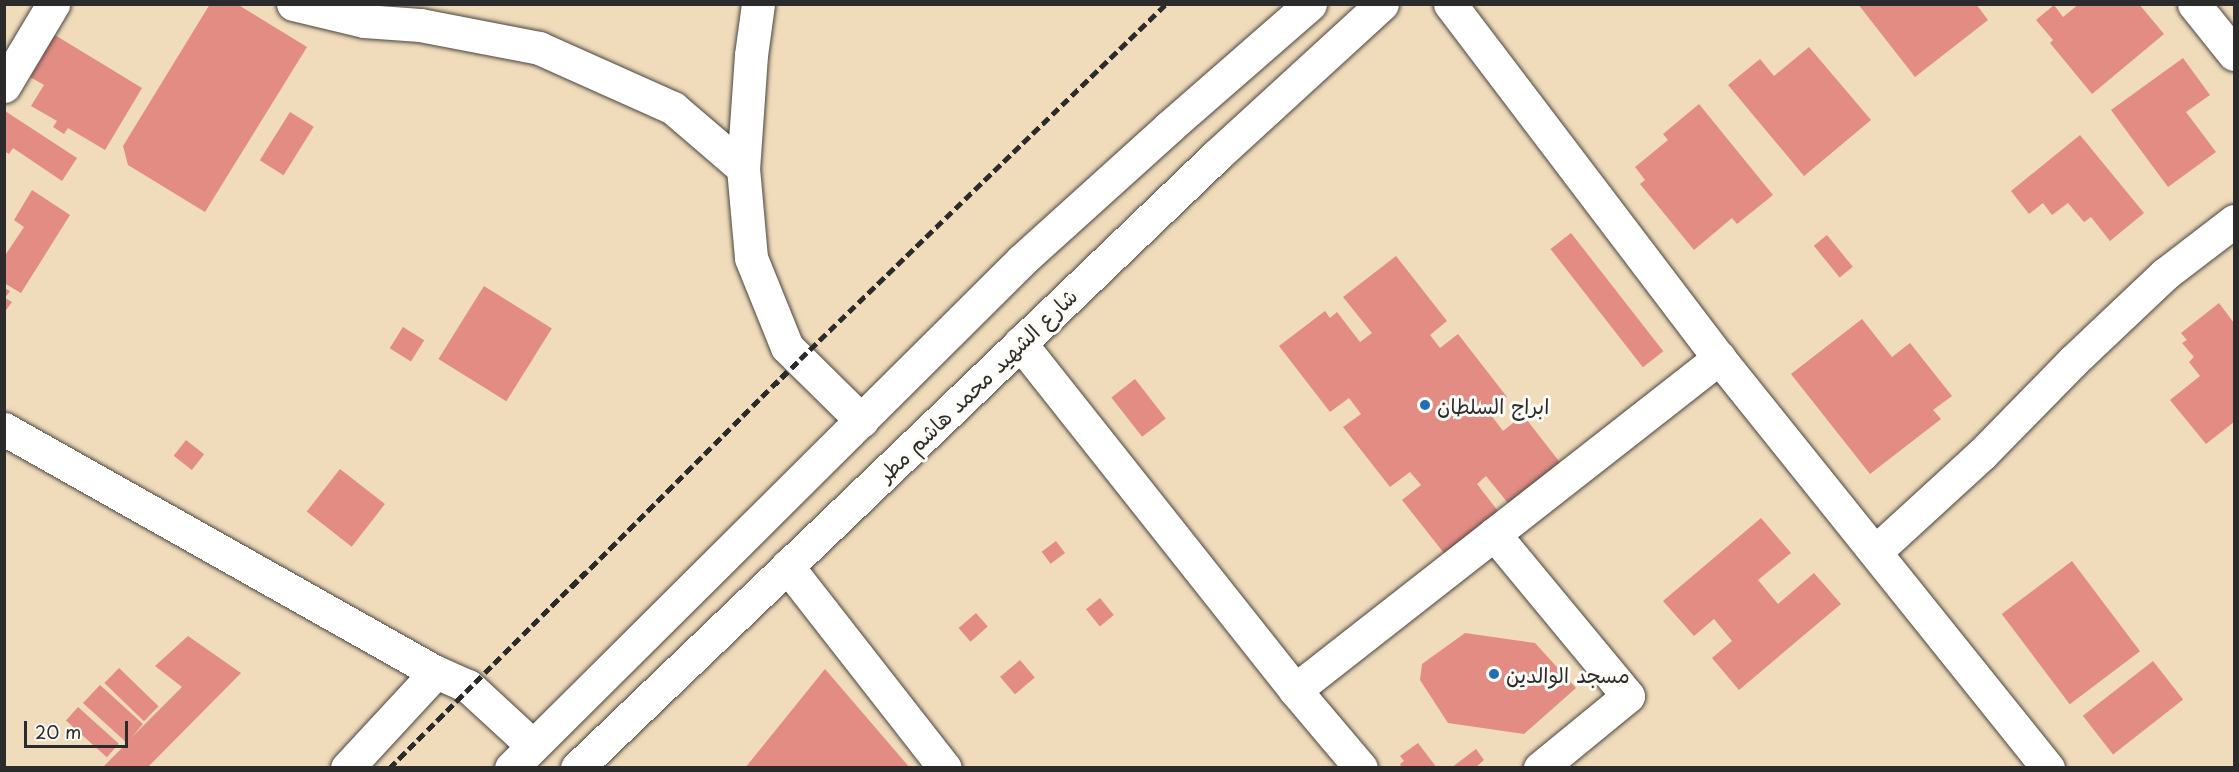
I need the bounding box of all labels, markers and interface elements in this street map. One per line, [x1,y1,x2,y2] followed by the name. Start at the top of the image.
[872,282,1082,486] street label: شارع الشهيد محمد هاشم مطر
[1437,392,1549,418] place label: ابراج السلطان
[1418,398,1432,412] marker: ابراج السلطان
[1506,661,1630,687] place label: مسجد الوالدين
[1487,667,1501,681] marker: مسجد الوالدين
[27,709,130,747] scale bar
[35,718,81,745] text: 20 m

